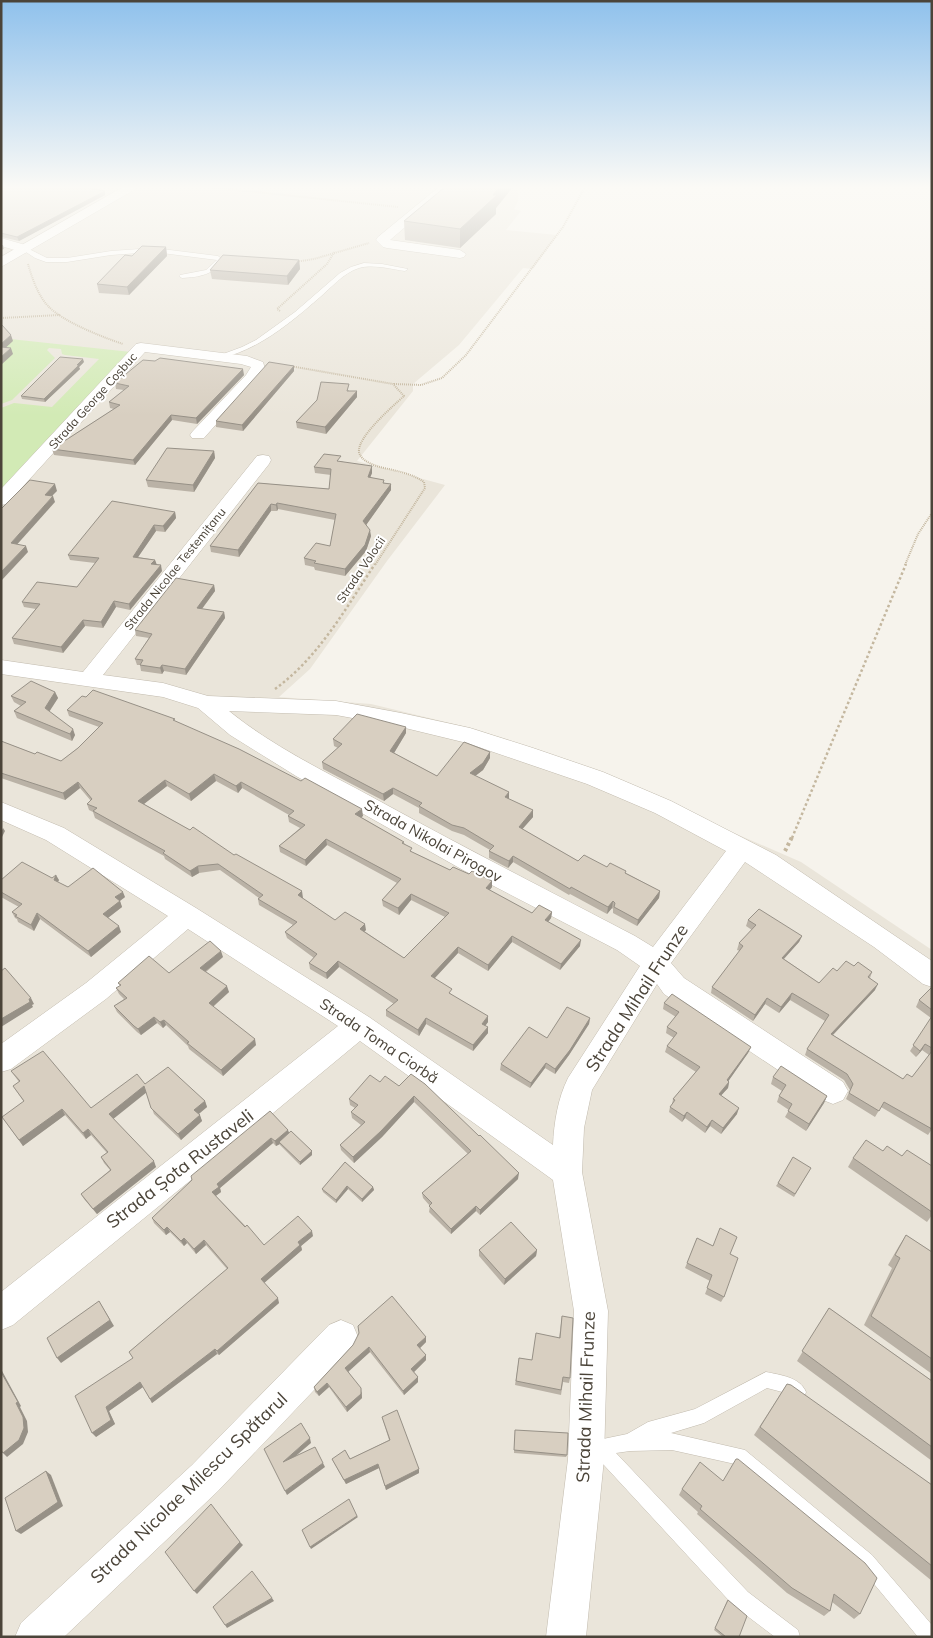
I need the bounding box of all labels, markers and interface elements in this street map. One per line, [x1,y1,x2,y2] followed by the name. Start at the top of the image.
[45,349,141,453] street label: Strada George Coșbuc
[121,504,229,634] street label: Strada Nicolae Testemițanu
[333,534,388,606] street label: Strada Volocii
[361,795,505,886] street label: Strada Nikolai Pirogov
[580,919,693,1076] street label: Strada Mihail Frunze
[316,994,442,1087] street label: Strada Toma Ciorbă
[101,1104,258,1233] street label: Strada Șota Rustaveli
[571,1311,600,1483] street label: Strada Mihail Frunze
[85,1387,292,1588] street label: Strada Nicolae Milescu Spătarul

